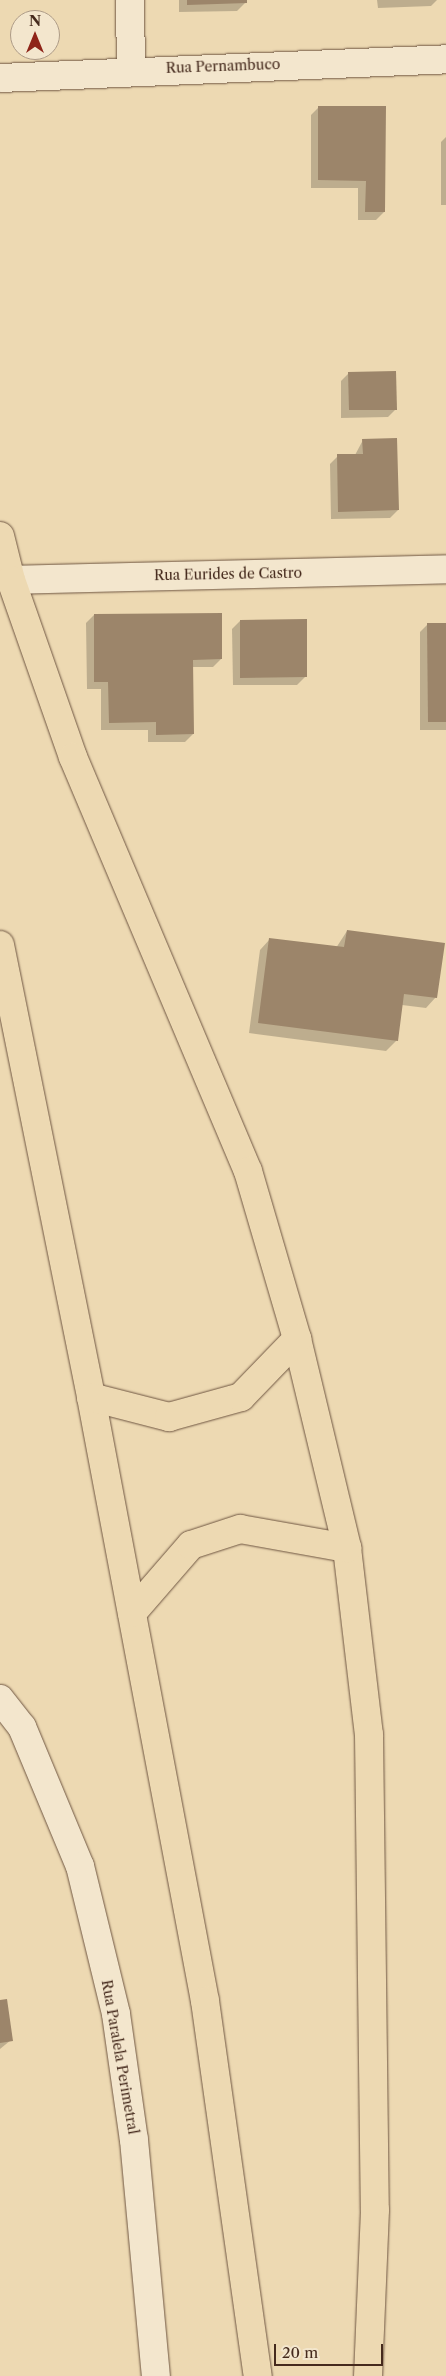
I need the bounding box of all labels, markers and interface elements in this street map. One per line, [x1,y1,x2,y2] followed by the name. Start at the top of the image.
[10,10,60,60] north arrow
[29,12,41,30] text: N
[165,56,281,76] street label: Rua Pernambuco
[154,564,302,584] street label: Rua Eurides de Castro
[98,1978,142,2136] street label: Rua Paralela Perimetral
[276,2334,385,2366] scale bar
[282,2343,318,2362] text: 20 m

